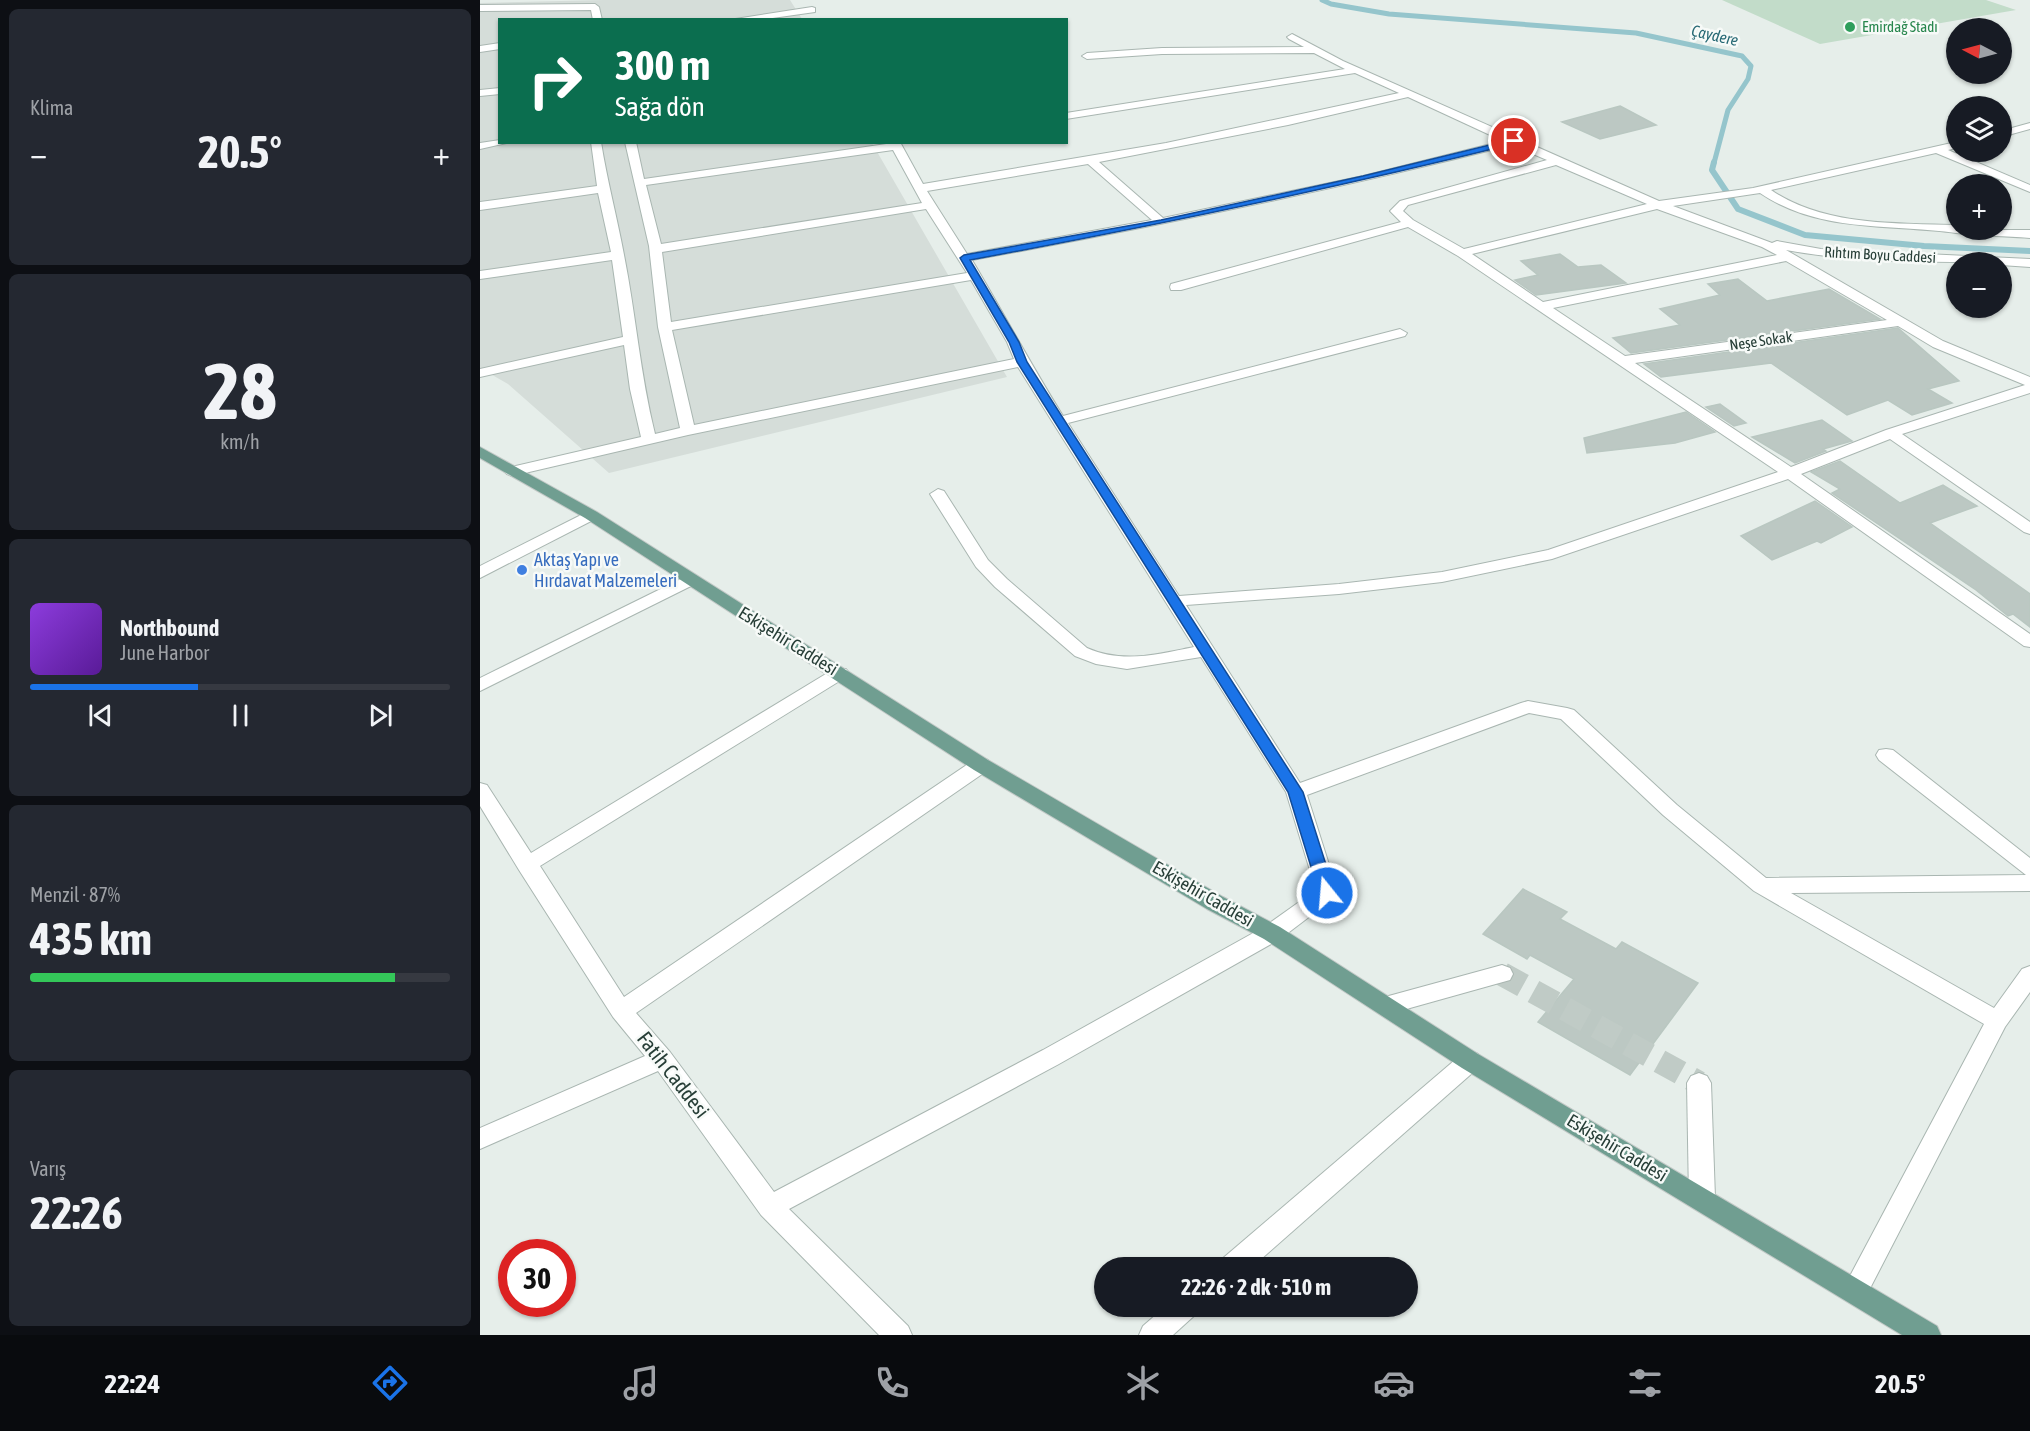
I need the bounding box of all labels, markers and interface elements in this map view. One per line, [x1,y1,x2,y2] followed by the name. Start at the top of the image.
[1862,18,1938,35] place label: Emirdağ Stadı
[1946,18,2012,84] north arrow
[1946,18,2012,318] map controls
[1843,20,1857,34] marker: Emirdağ Stadı
[1690,21,1740,50] water label: Çaydere
[615,41,710,89] text: 300 m
[516,42,594,120] icon: right
[615,91,705,122] text: Sağa dön
[30,96,73,119] text: Klima
[1946,96,2012,162] button: layers
[1488,115,1539,166] pin
[1497,124,1530,157] icon: arrive
[198,126,282,178] text: 20.5°
[30,134,47,172] text: −
[433,134,450,172] text: +
[1946,174,2012,240] button: +
[1824,243,1936,266] street label: Rıhtım Boyu Caddesi
[1946,252,2012,318] button: −
[1728,328,1794,353] street label: Neşe Sokak
[203,346,277,436] text: 28
[220,430,260,453] text: km/h
[534,549,677,591] place label: Aktaş Yapı ve Hırdavat Malzemeleri
[515,563,529,577] marker: Aktaş Yapı ve Hırdavat Malzemeleri
[735,602,842,679] street label: Eskişehir Caddesi
[120,615,219,641] text: Northbound
[120,641,209,664] text: June Harbor
[84,699,117,732] icon: previous
[224,699,257,732] icon: pause
[364,699,397,732] icon: next
[1149,856,1257,931] street label: Eskişehir Caddesi
[1295,861,1359,925] position arrow
[30,883,120,906] text: Menzil · 87%
[30,913,152,965] text: 435 km
[633,1027,715,1122] street label: Fatih Caddesi
[1563,1109,1671,1186] street label: Eskişehir Caddesi
[30,1157,66,1180] text: Varış
[30,1187,123,1239] text: 22:26
[498,1239,576,1317] speed limit sign: 30
[1181,1274,1331,1300] text: 22:26 · 2 dk · 510 m
[369,1362,411,1404] icon: directions
[620,1362,662,1404] icon: music
[871,1362,913,1404] icon: phone
[1122,1362,1164,1404] icon: climate
[1373,1362,1415,1404] icon: car
[1624,1362,1666,1404] icon: filters
[105,1368,160,1399] text: 22:24
[1875,1368,1925,1399] text: 20.5°

